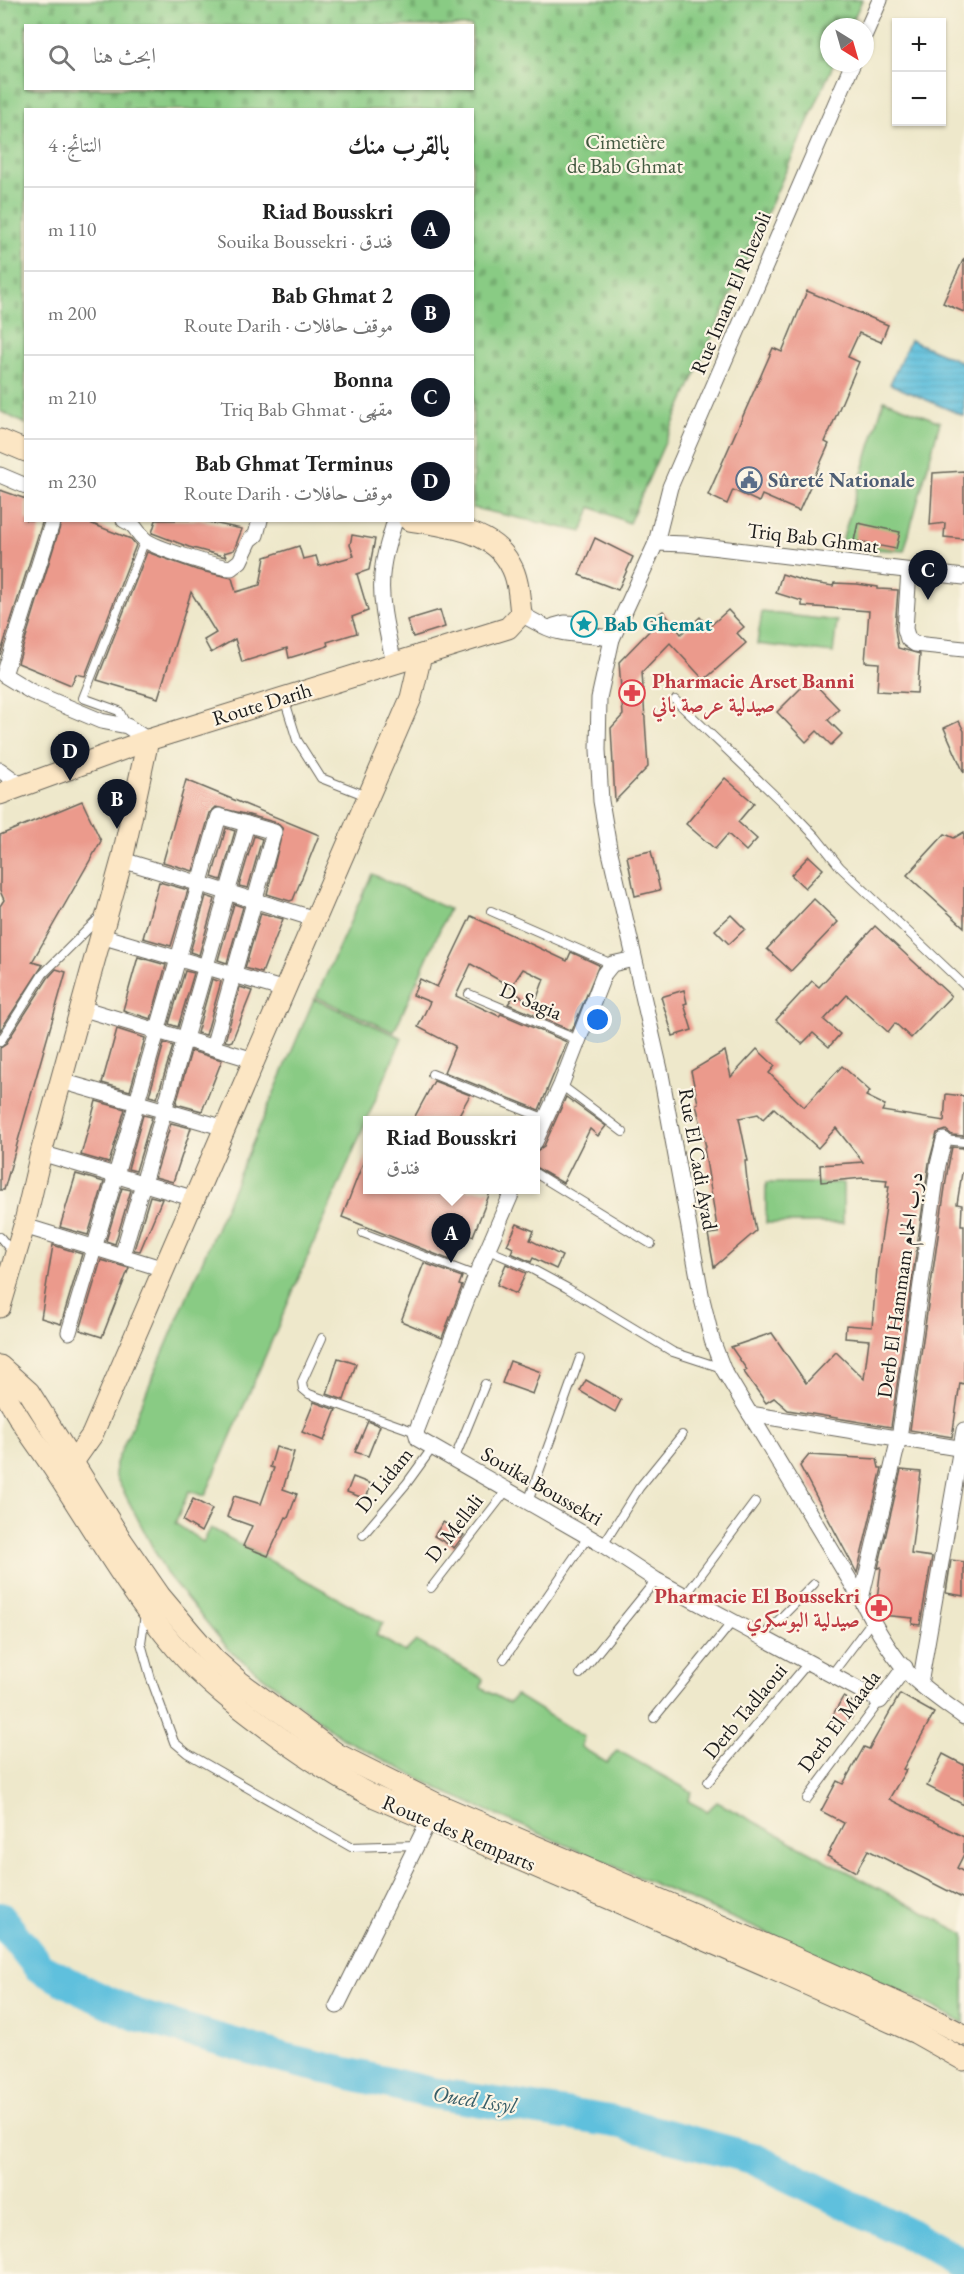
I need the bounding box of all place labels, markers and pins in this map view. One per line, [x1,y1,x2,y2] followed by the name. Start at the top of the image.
[734,465,764,495] public building icon: Sûreté Nationale
[768,466,915,493] place label: Sûreté Nationale
[908,550,948,600] pin: C
[569,609,599,639] place icon: Bab Ghemat
[604,610,712,637] place label: Bab Ghemat
[651,667,854,723] place label: Pharmacie Arset Banni صيدلية عرصة باني
[617,678,647,708] pharmacy icon: Pharmacie Arset Banni صيدلية عرصة باني
[50,732,90,781] pin: D
[98,780,136,829] pin: B
[432,1214,470,1263] pin: A
[654,1582,860,1637] place label: Pharmacie El Boussekri صيدلية البوسكري
[864,1593,894,1623] pharmacy icon: Pharmacie El Boussekri صيدلية البوسكري

